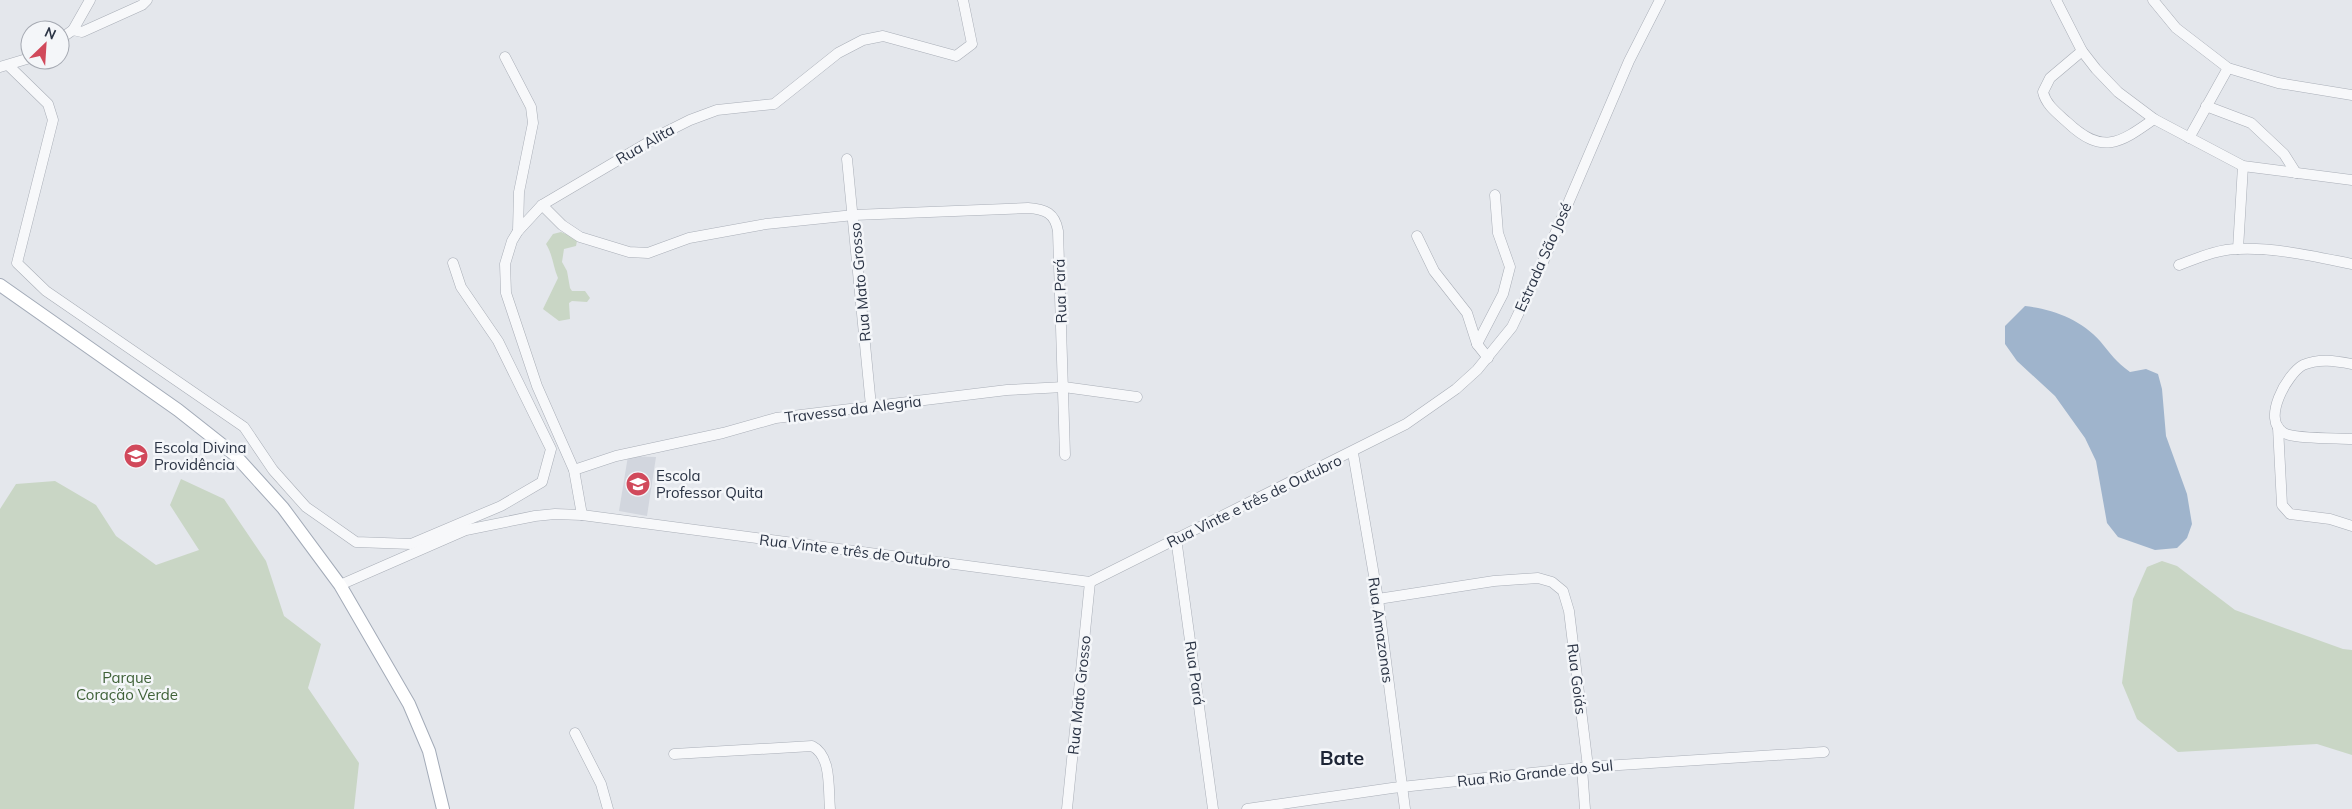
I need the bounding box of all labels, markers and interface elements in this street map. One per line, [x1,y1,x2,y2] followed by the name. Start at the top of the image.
[20,20,70,70] north arrow
[42,23,59,44] text: N
[612,120,678,168] street label: Rua Alita
[1510,199,1576,315] street label: Estrada São José
[845,221,875,343] street label: Rua Mato Grosso
[1049,258,1071,324] street label: Rua Pará
[783,391,923,427] street label: Travessa da Alegria
[154,438,247,474] place label: Escola Divina Providência
[123,443,149,469] school or university icon: Escola Divina Providência
[1163,450,1345,552] street label: Rua Vinte e três de Outubro
[656,466,763,502] place label: Escola Professor Quita
[625,471,651,497] school or university icon: Escola Professor Quita
[758,530,952,572] street label: Rua Vinte e três de Outubro
[1364,576,1398,684] street label: Rua Amazonas
[1063,634,1095,756] street label: Rua Mato Grosso
[1181,640,1209,706] street label: Rua Pará
[1563,642,1591,716] street label: Rua Goiás
[76,668,178,704] park label: Parque Coração Verde
[1320,745,1364,770] district label: Bate
[1456,755,1614,791] street label: Rua Rio Grande do Sul

